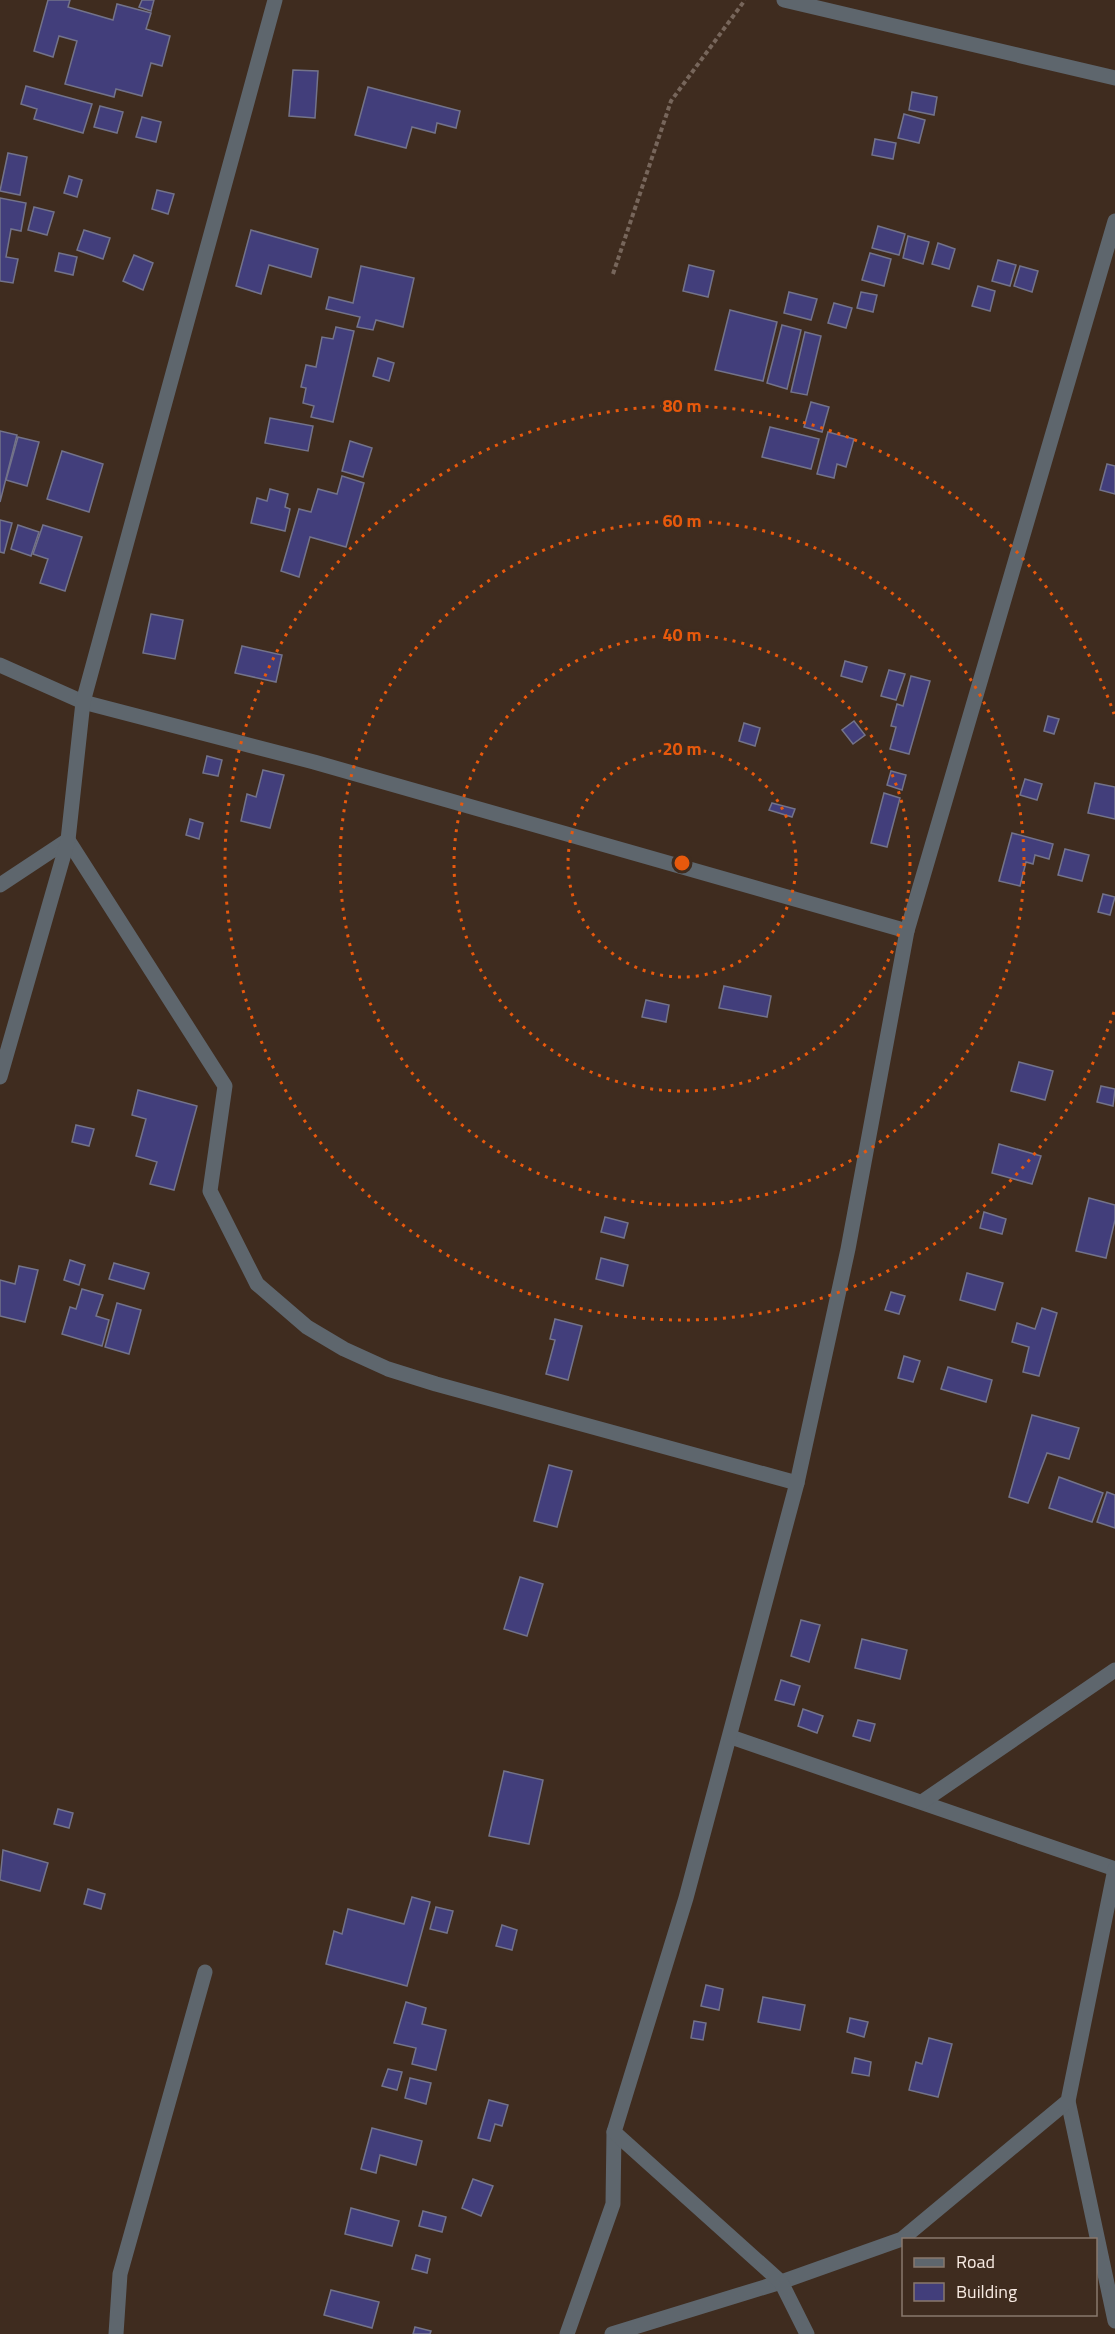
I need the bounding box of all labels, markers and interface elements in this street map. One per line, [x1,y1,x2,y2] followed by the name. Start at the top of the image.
[662,392,702,419] text: 80 m
[662,507,702,534] text: 60 m
[662,621,702,648] text: 40 m
[662,735,702,762] text: 20 m
[672,853,692,873] centre of rings
[902,2238,1097,2316] legend
[956,2248,995,2275] text: Road
[956,2278,1017,2305] text: Building

